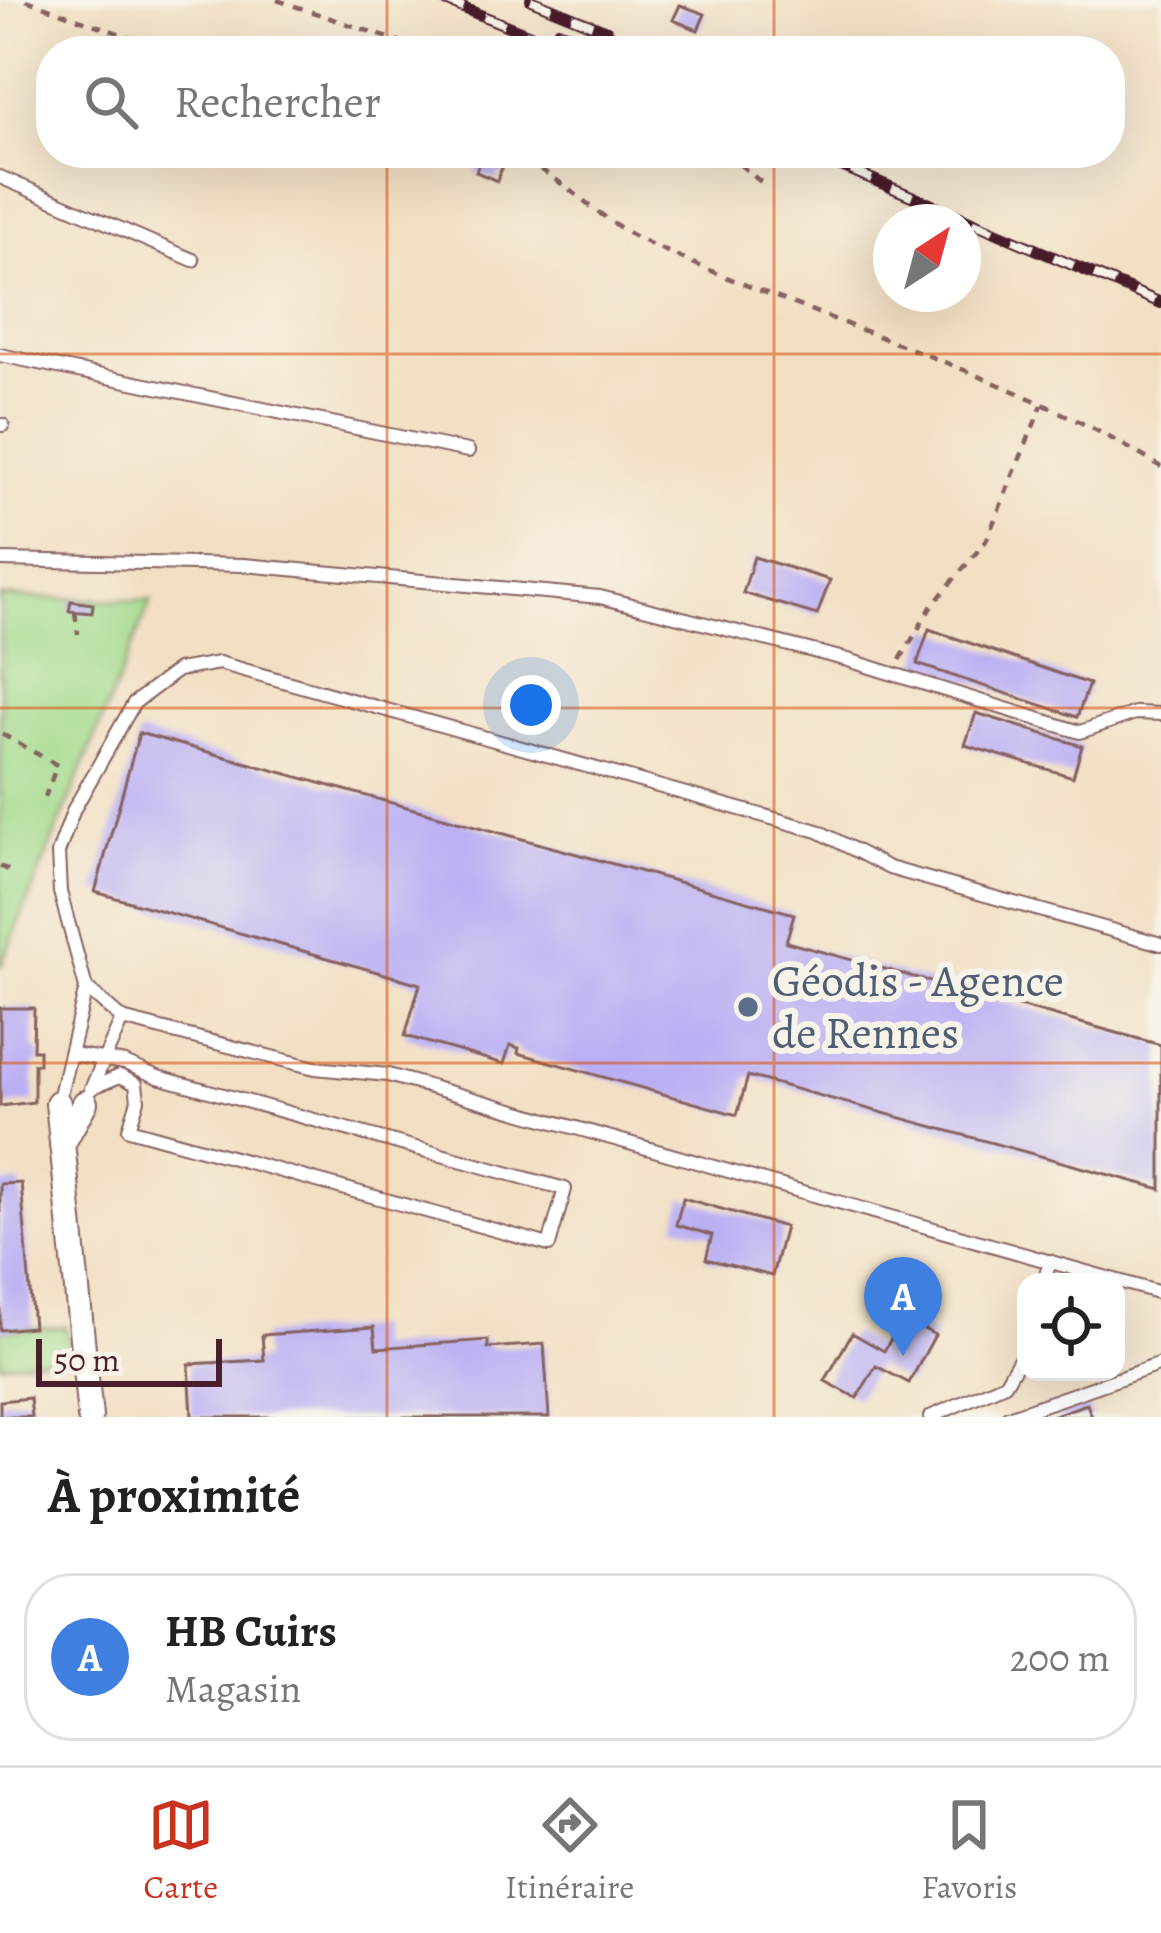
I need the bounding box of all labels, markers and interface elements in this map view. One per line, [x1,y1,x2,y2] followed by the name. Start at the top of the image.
[36,36,1125,168] search box
[78,69,144,135] icon: search
[174,71,381,133] text: Rechercher
[873,204,981,312] north arrow
[501,675,561,735] your location
[772,950,1064,1064] place label: Géodis - Agence de Rennes
[735,994,761,1020] marker: Géodis - Agence de Rennes
[864,1257,942,1356] pin: A
[1017,1273,1125,1381] map controls
[1017,1273,1125,1381] button: locate
[36,1333,222,1386] scale bar
[54,1337,120,1382] text: 50 m
[48,1460,300,1530] text: À proximité
[165,1600,337,1662] text: HB Cuirs
[78,1631,102,1684] text: A
[1010,1631,1110,1684] text: 200 m
[165,1662,301,1715] text: Magasin
[144,1792,218,1909] tab: Carte
[505,1792,634,1909] tab: Itinéraire
[921,1792,1017,1909] tab: Favoris

